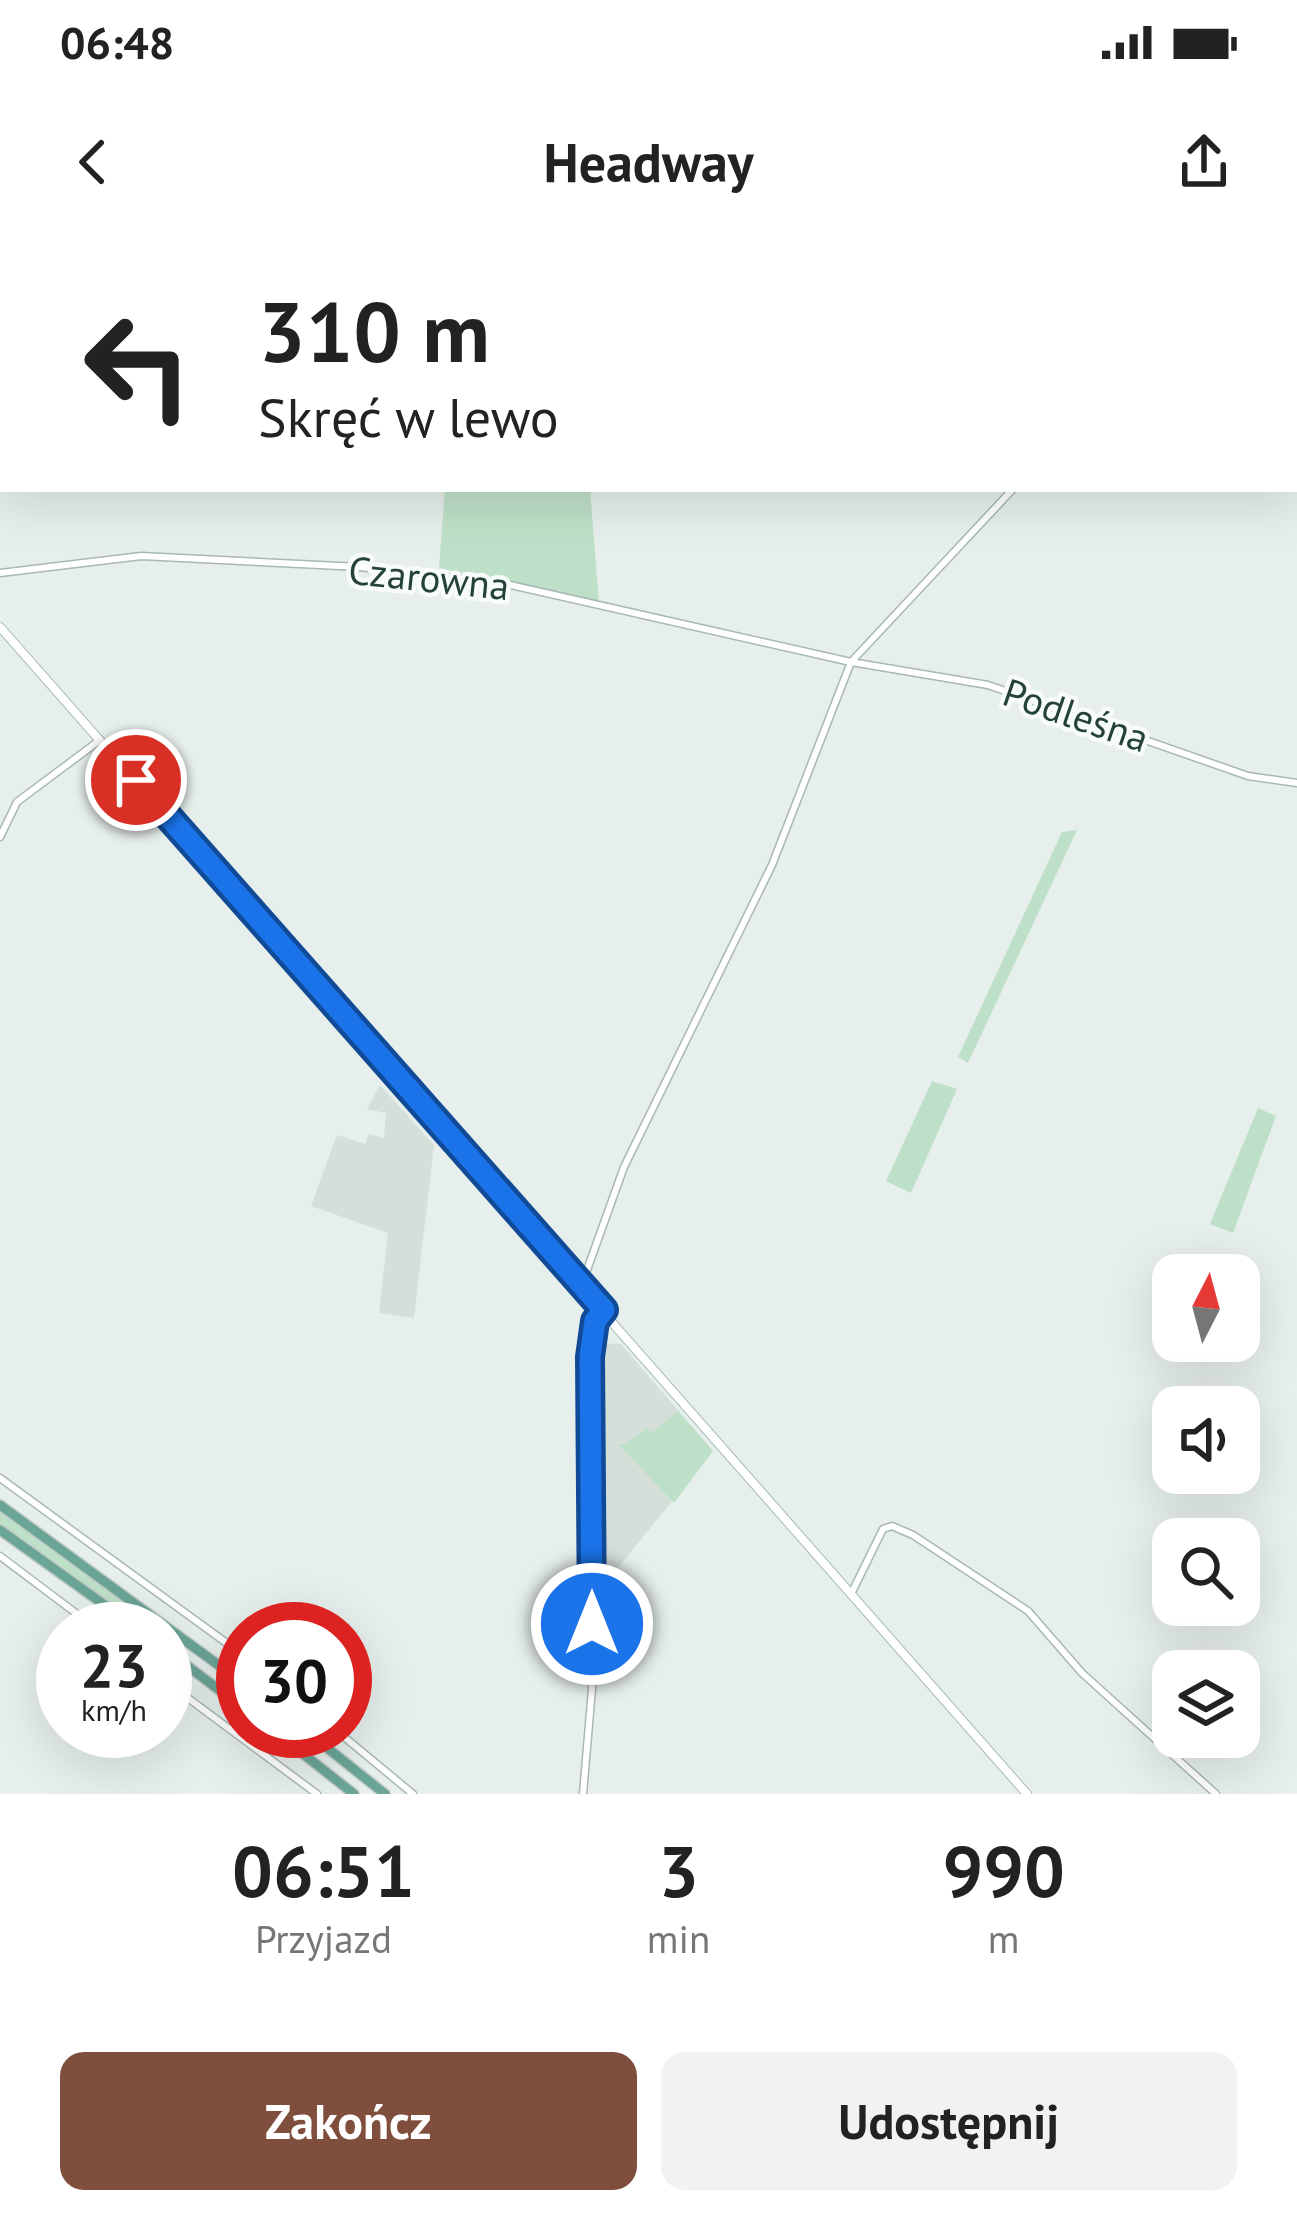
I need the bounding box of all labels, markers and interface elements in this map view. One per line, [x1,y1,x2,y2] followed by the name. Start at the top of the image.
[60,13,174,71] text: 06:48
[543,127,754,197] text: Headway
[60,129,126,195] icon: back
[1171,129,1237,195] icon: share
[258,276,490,385] text: 310 m
[60,288,216,444] icon: left
[258,382,559,452] text: Skręć w lewo
[346,544,512,611] street label: Czarowna
[997,666,1156,763] street label: Podleśna
[85,729,187,831] pin
[103,747,169,813] icon: arrive
[1152,1254,1260,1362] north arrow
[1152,1254,1260,1758] map controls
[1152,1386,1260,1494] button: sound
[1152,1518,1260,1626] button: search
[529,1561,655,1687] position arrow
[216,1602,372,1758] speed limit sign: 30
[80,1626,148,1704] text: 23
[1152,1650,1260,1758] button: layers
[81,1690,147,1729] text: km/h
[232,1824,415,1917] text: 06:51
[658,1824,699,1917] text: 3
[942,1824,1065,1917] text: 990
[255,1913,392,1964] text: Przyjazd
[647,1913,710,1964] text: min
[988,1913,1019,1964] text: m
[60,2052,637,2190] button: Zakończ
[661,2052,1237,2190] button: Udostępnij

